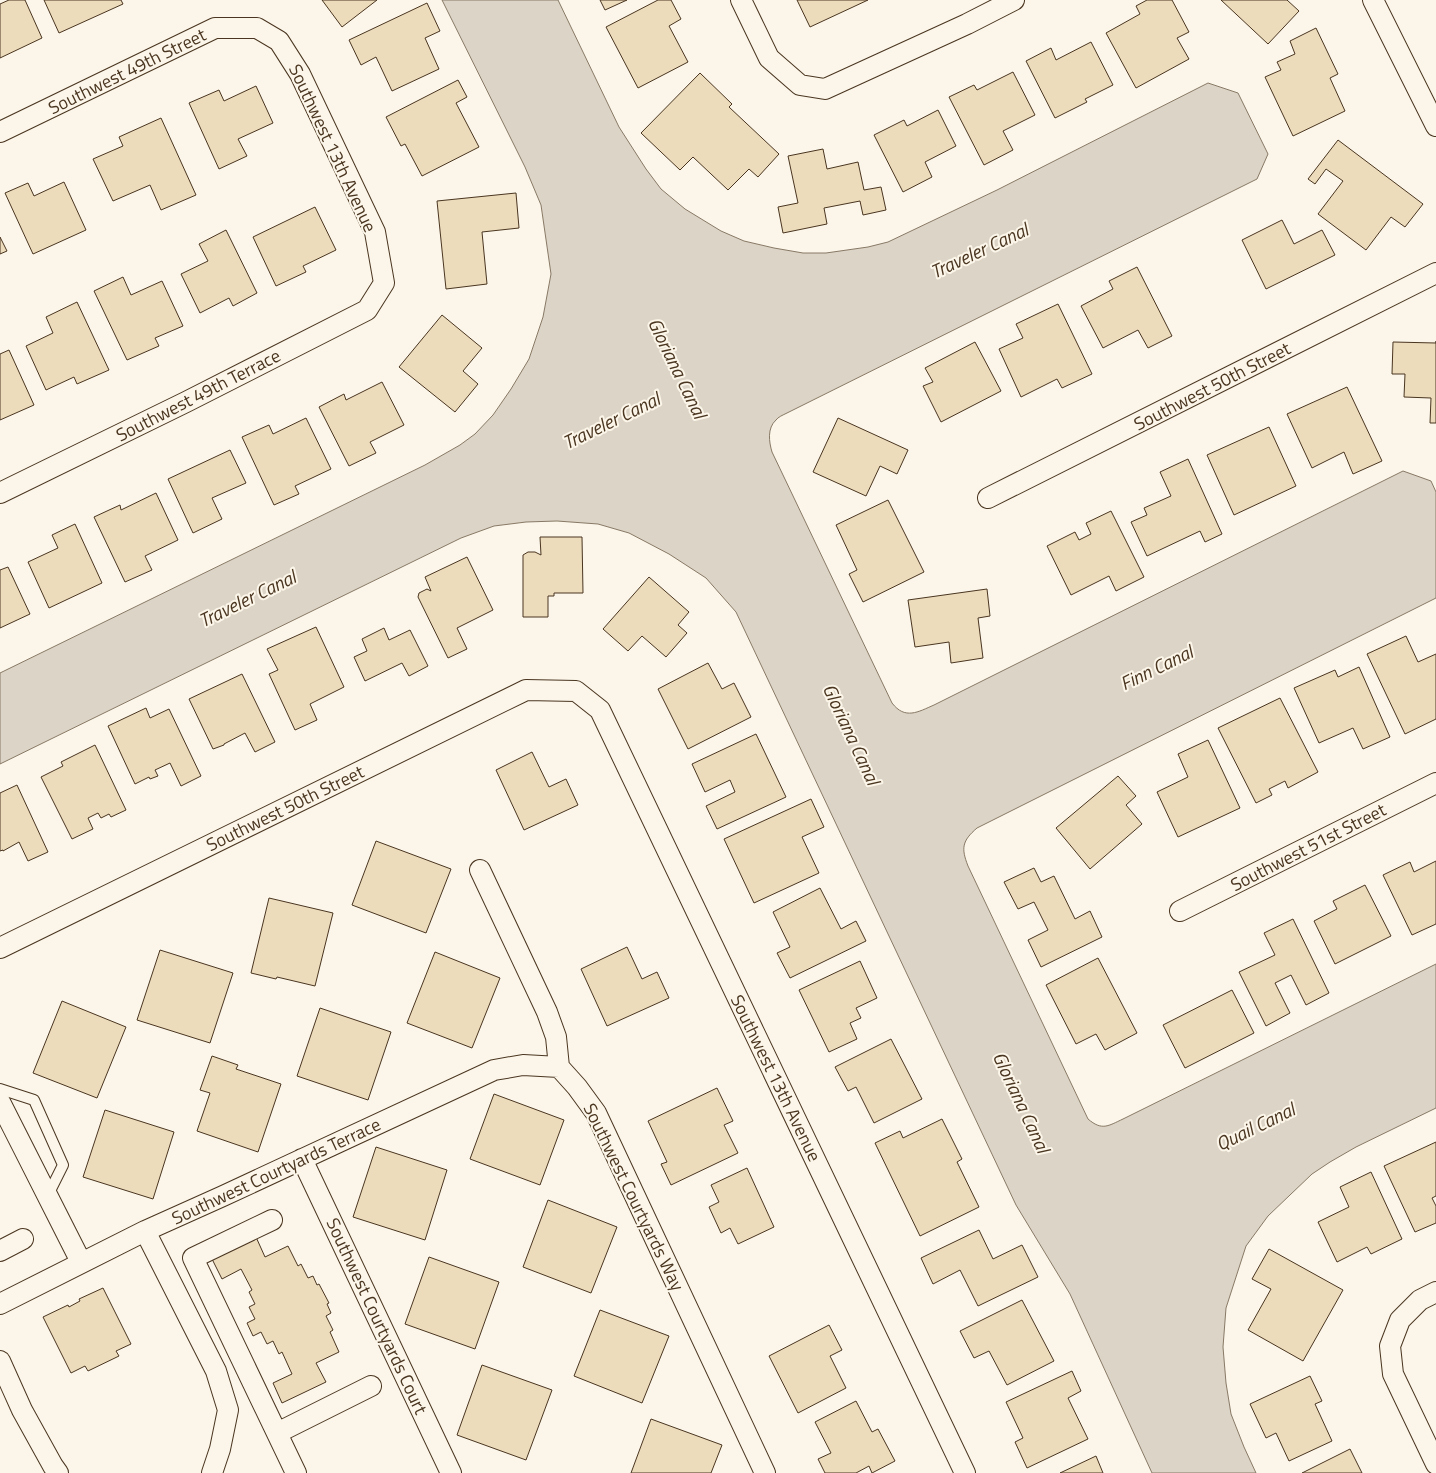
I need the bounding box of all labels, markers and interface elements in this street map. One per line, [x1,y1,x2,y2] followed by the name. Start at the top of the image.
[44,21,211,121] street label: Southwest 49th Street
[282,60,384,236] street label: Southwest 13th Avenue
[925,214,1034,285] water label: Traveler Canal
[641,313,716,425] water label: Gloriana Canal
[1129,334,1296,437] street label: Southwest 50th Street
[111,342,285,448] street label: Southwest 49th Terrace
[557,383,666,456] water label: Traveler Canal
[193,561,302,634] water label: Traveler Canal
[1115,636,1199,697] water label: Finn Canal
[816,679,889,791] water label: Gloriana Canal
[202,758,369,858] street label: Southwest 50th Street
[1226,796,1391,898] street label: Southwest 51st Street
[724,990,828,1166] street label: Southwest 13th Avenue
[986,1047,1059,1159] water label: Gloriana Canal
[1210,1093,1301,1158] water label: Quail Canal
[577,1099,691,1296] street label: Southwest Courtyards Way
[167,1111,385,1231] street label: Southwest Courtyards Terrace
[320,1213,435,1419] street label: Southwest Courtyards Court

